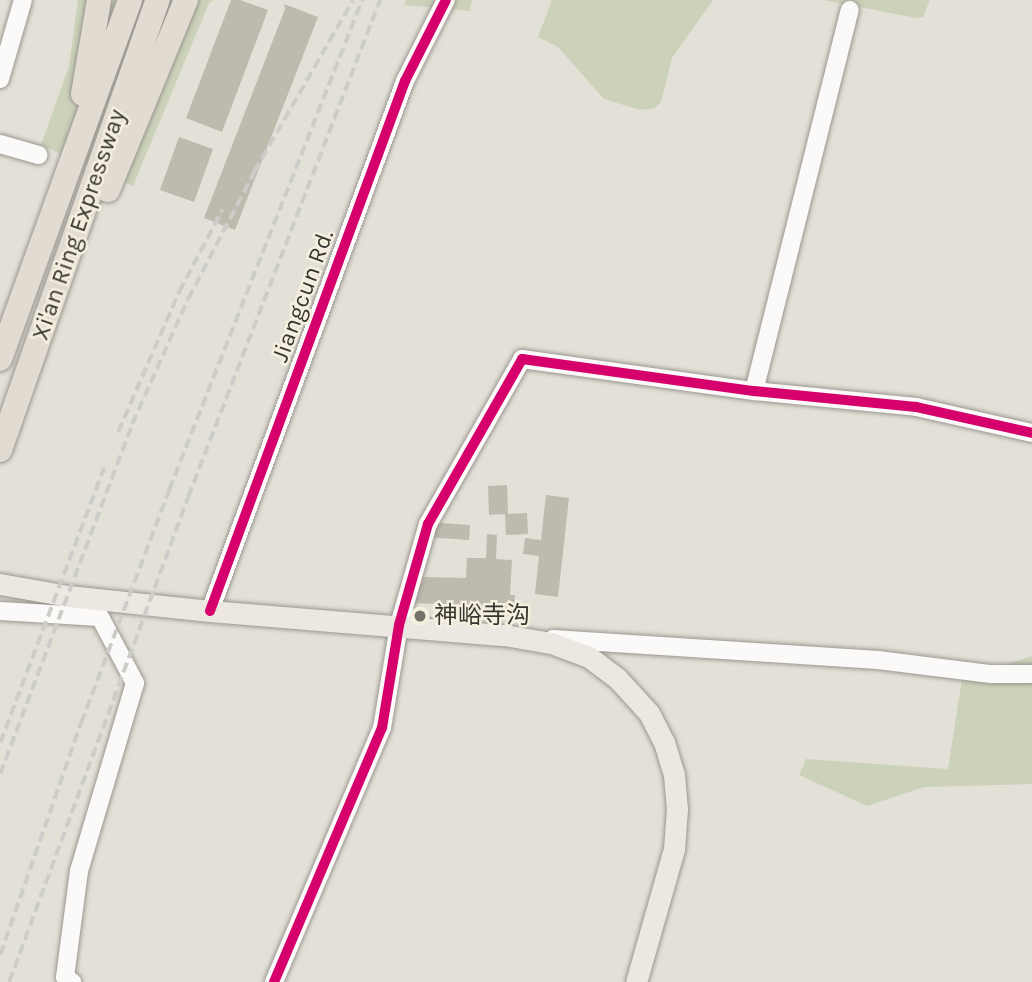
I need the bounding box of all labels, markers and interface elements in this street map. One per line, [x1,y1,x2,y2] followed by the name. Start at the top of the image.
[26,106,132,344] street label: Xi'an Ring Expressway
[266,226,340,366] street label: Jiangcun Rd.
[434,602,530,630] place label: 神峪寺沟
[412,608,428,624] marker: 神峪寺沟

